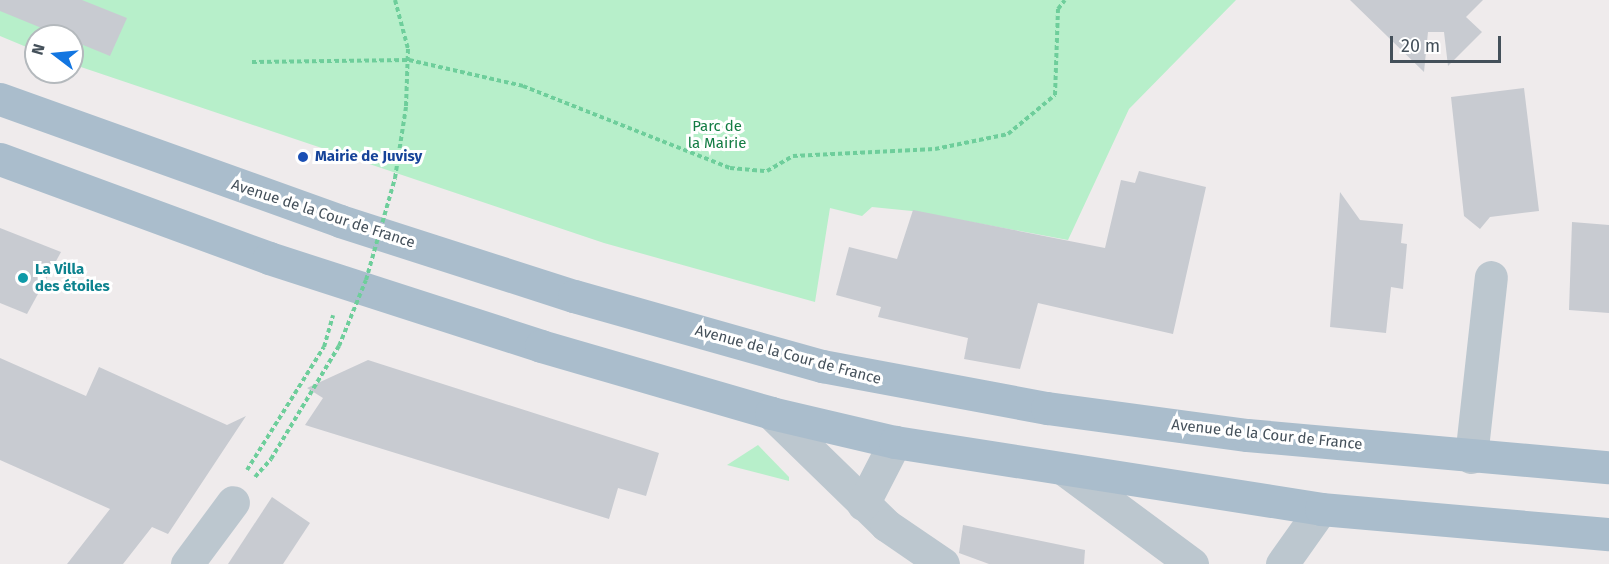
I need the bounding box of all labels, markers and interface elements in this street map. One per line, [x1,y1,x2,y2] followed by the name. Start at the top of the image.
[24,24,84,84] north arrow
[1393,24,1504,62] scale bar
[1401,35,1440,57] text: 20 m
[28,42,49,57] text: N
[688,117,746,152] park label: Parc de la Mairie
[315,148,422,166] place label: Mairie de Juvisy
[296,150,310,164] marker: Mairie de Juvisy
[229,176,417,252] street label: Avenue de la Cour de France
[35,260,110,295] place label: La Villa des étoiles
[16,271,30,285] marker: La Villa des étoiles
[693,321,883,389] street label: Avenue de la Cour de France
[1171,416,1363,454] street label: Avenue de la Cour de France

